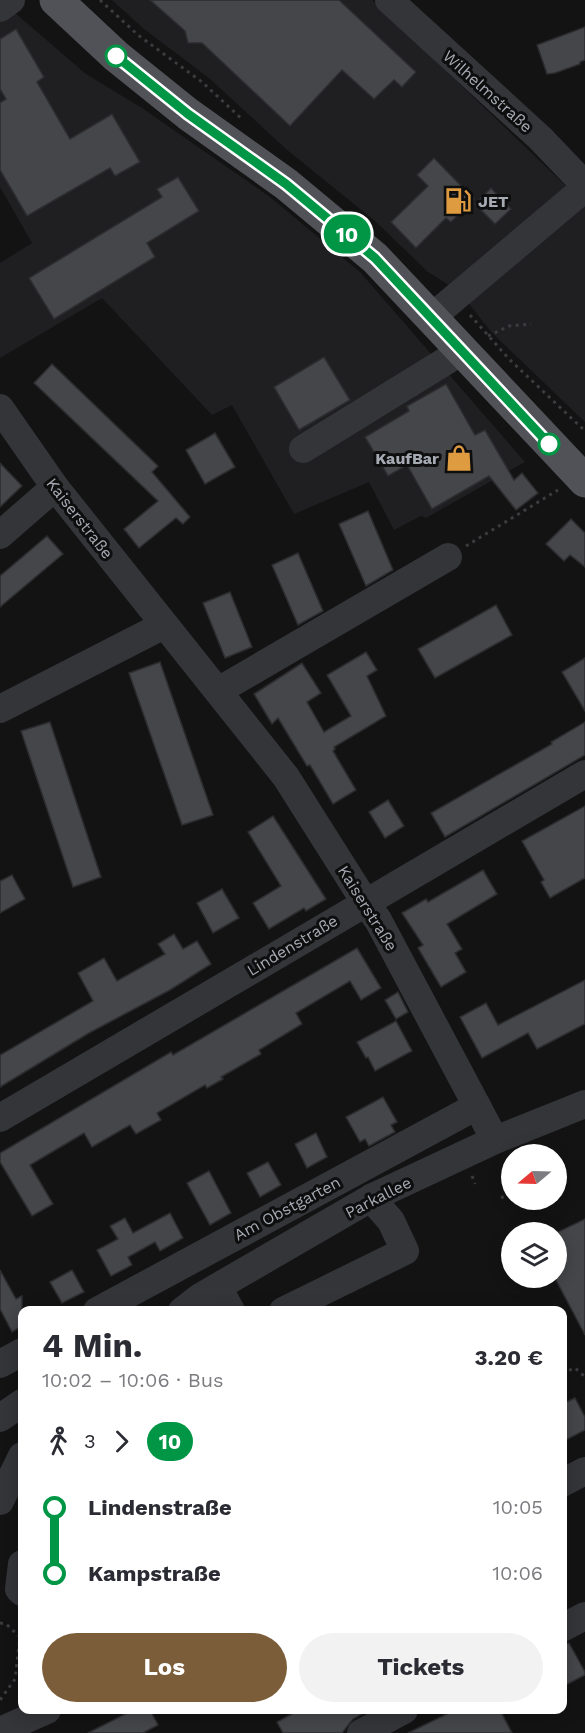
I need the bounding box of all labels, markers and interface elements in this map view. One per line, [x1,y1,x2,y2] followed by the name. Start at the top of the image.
[105,45,127,67] unlabelled marker
[439,46,536,136] street label: Wilhelmstraße
[443,186,473,216] fuel station icon: JET
[478,192,509,211] place label: JET
[320,214,374,254] line badge: 10
[336,222,358,247] text: 10
[538,433,560,455] unlabelled marker
[444,443,474,473] shop icon: KaufBar
[375,449,439,468] place label: KaufBar
[42,474,117,562] street label: Kaiserstraße
[334,862,401,954] street label: Kaiserstraße
[243,911,341,980] street label: Lindenstraße
[501,1144,567,1210] north arrow
[501,1144,567,1288] map controls
[231,1172,344,1244] street label: Am Obstgarten
[342,1173,414,1222] street label: Parkallee
[501,1222,567,1288] button: layers
[42,1326,142,1365] text: 4 Min.
[475,1345,543,1370] text: 3.20 €
[42,1368,224,1392] text: 10:02 – 10:06 · Bus
[42,1425,75,1458] icon: walk
[105,1425,138,1458] icon: forward
[84,1429,96,1453] text: 3
[159,1429,181,1454] text: 10
[88,1495,232,1520] text: Lindenstraße
[493,1495,543,1519] text: 10:05
[88,1561,221,1586] text: Kampstraße
[492,1561,543,1585] text: 10:06
[42,1633,287,1702] button: Los
[299,1633,543,1702] button: Tickets

